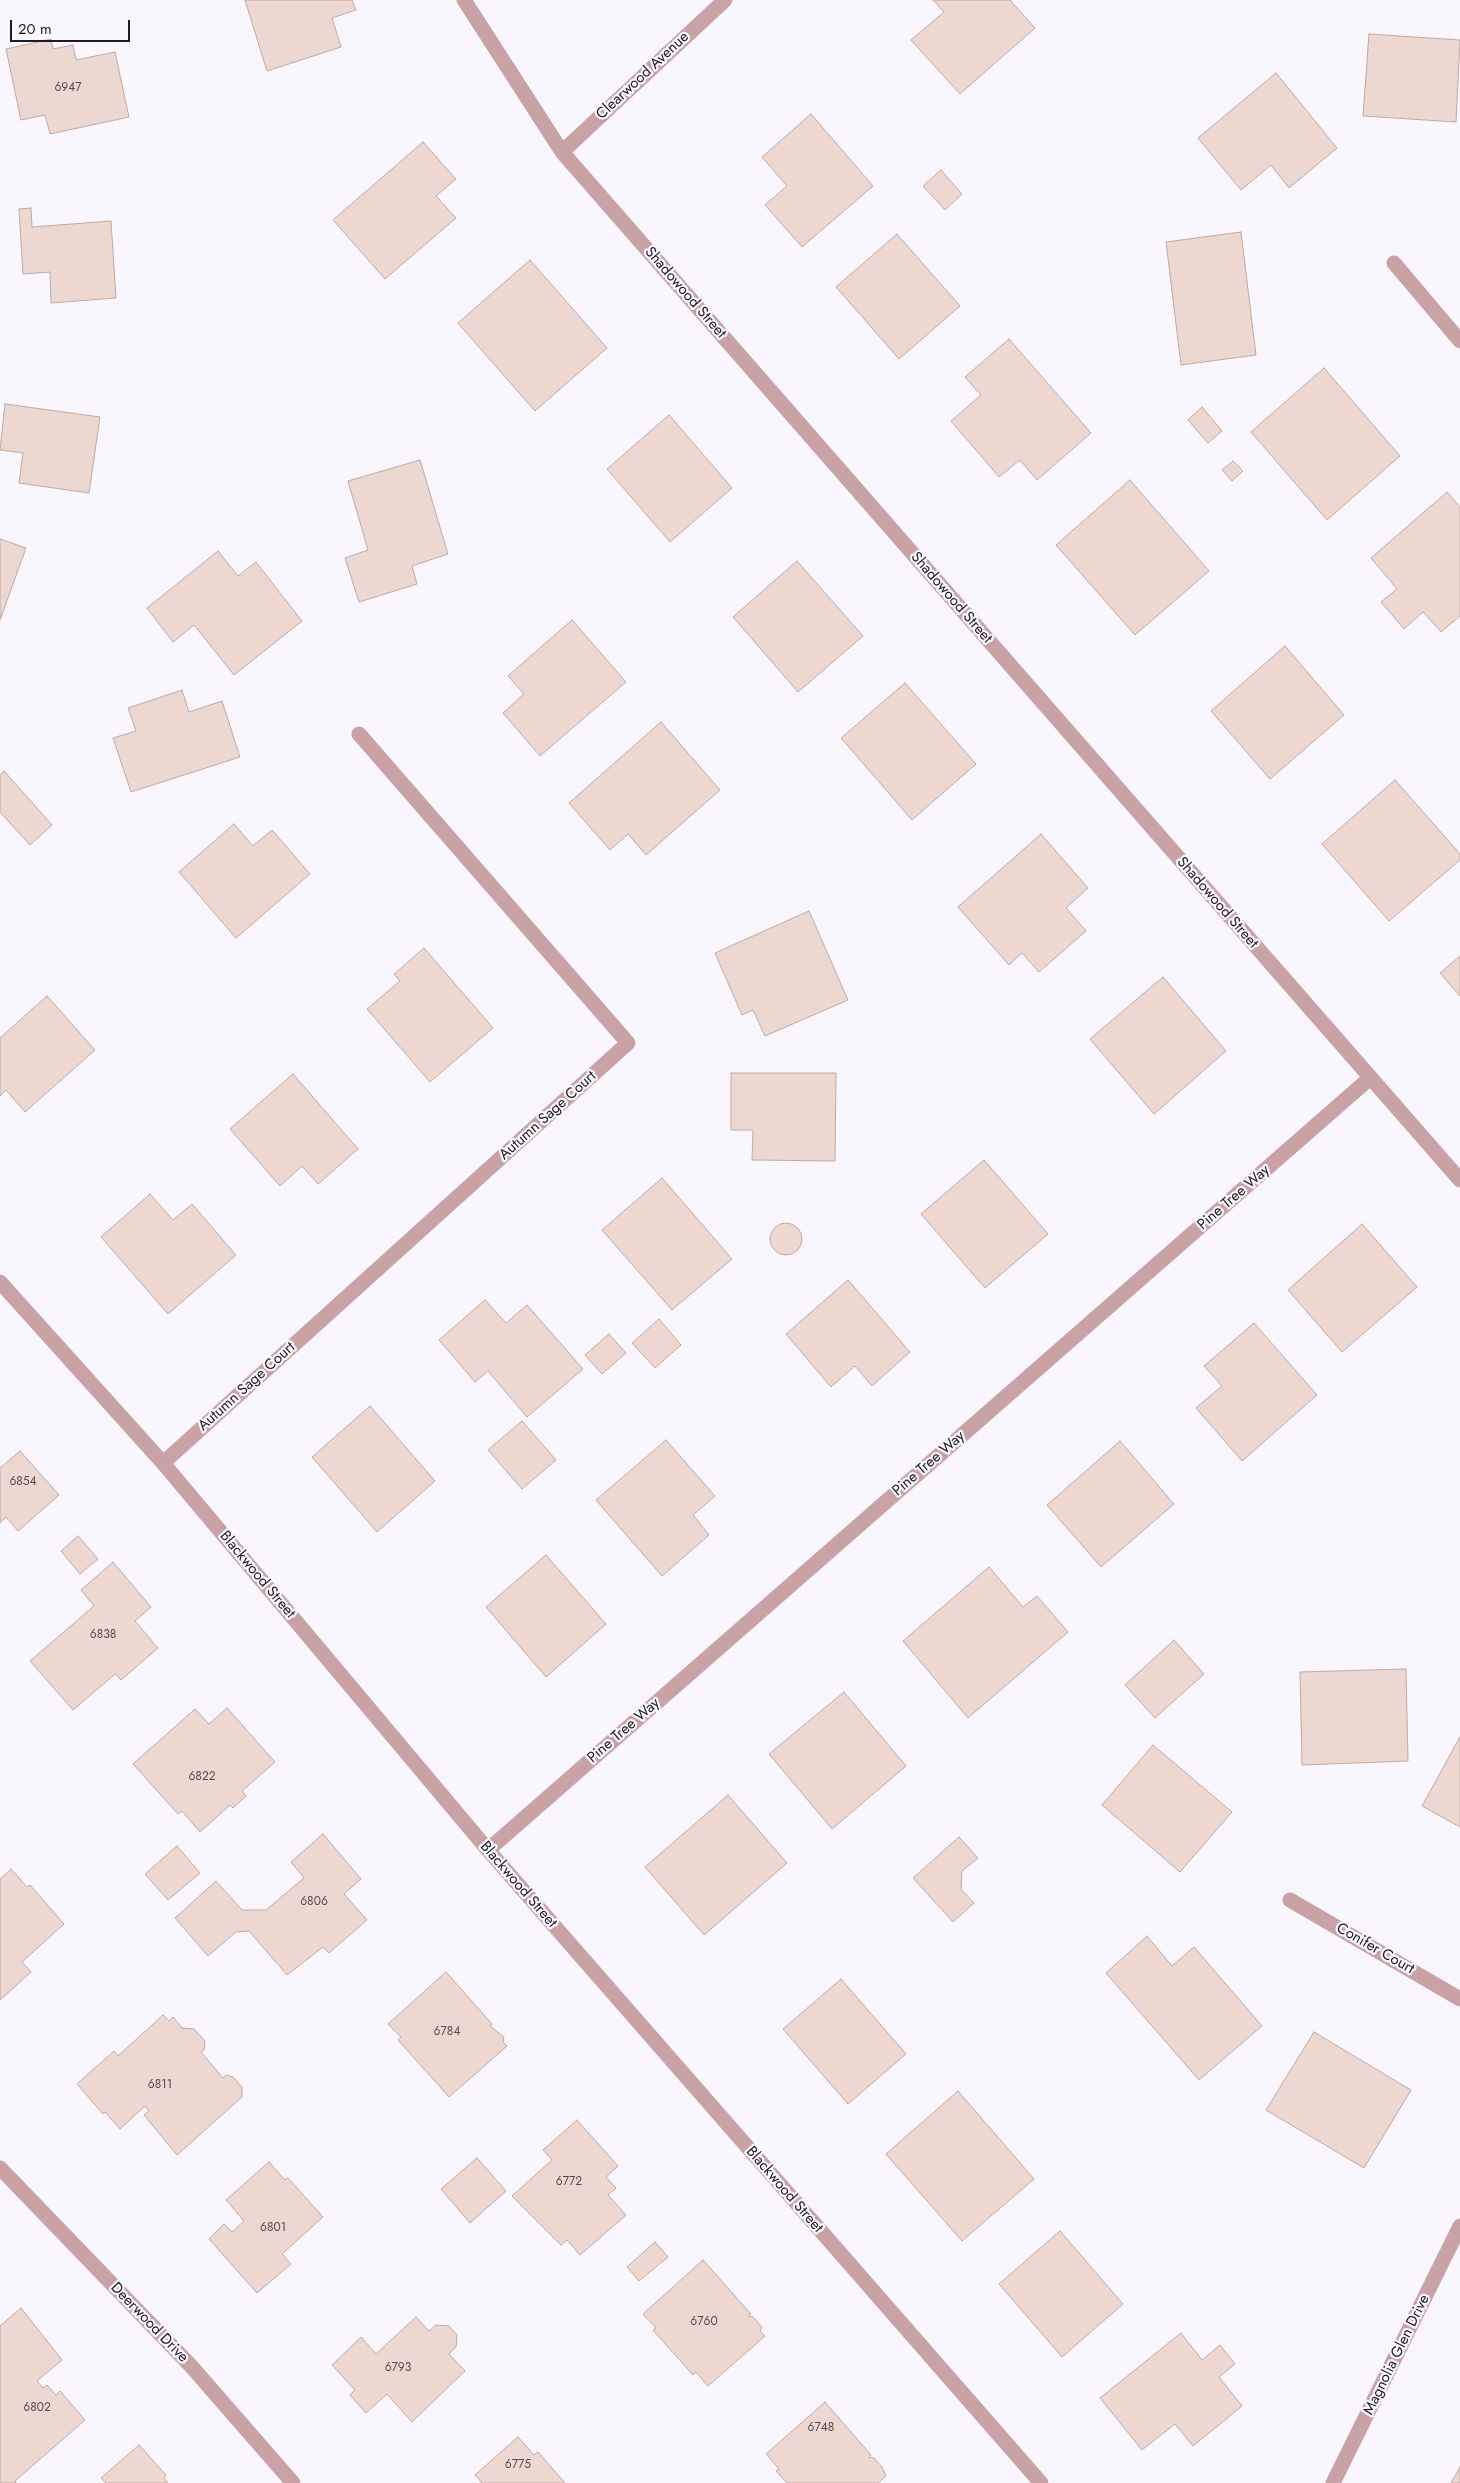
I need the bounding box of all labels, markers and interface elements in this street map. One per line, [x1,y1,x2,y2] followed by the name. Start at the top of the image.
[12,10,132,42] scale bar
[18,18,52,40] text: 20 m
[593,28,693,124] street label: Clearwood Avenue
[54,81,82,95] house number: 6947
[640,244,730,342] street label: Shadowood Street
[906,549,996,647] street label: Shadowood Street
[1172,854,1262,952] street label: Shadowood Street
[496,1068,600,1164] street label: Autumn Sage Court
[1194,1162,1274,1234] street label: Pine Tree Way
[195,1339,299,1435] street label: Autumn Sage Court
[889,1428,969,1500] street label: Pine Tree Way
[9,1475,37,1489] house number: 6854
[215,1528,299,1622] street label: Blackwood Street
[90,1628,116,1642] house number: 6838
[584,1695,664,1767] street label: Pine Tree Way
[188,1770,216,1784] house number: 6822
[476,1838,560,1932] street label: Blackwood Street
[300,1895,328,1909] house number: 6806
[1333,1919,1417,1979] street label: Conifer Court
[434,2025,460,2039] house number: 6784
[148,2078,172,2092] house number: 6811
[742,2143,826,2237] street label: Blackwood Street
[556,2175,582,2189] house number: 6772
[260,2221,286,2235] house number: 6801
[106,2279,192,2367] street label: Deerwood Drive
[1360,2292,1434,2418] street label: Magnolia Glen Drive
[690,2315,718,2329] house number: 6760
[385,2361,411,2375] house number: 6793
[23,2401,51,2415] house number: 6802
[808,2421,834,2435] house number: 6748
[505,2458,531,2472] house number: 6775

